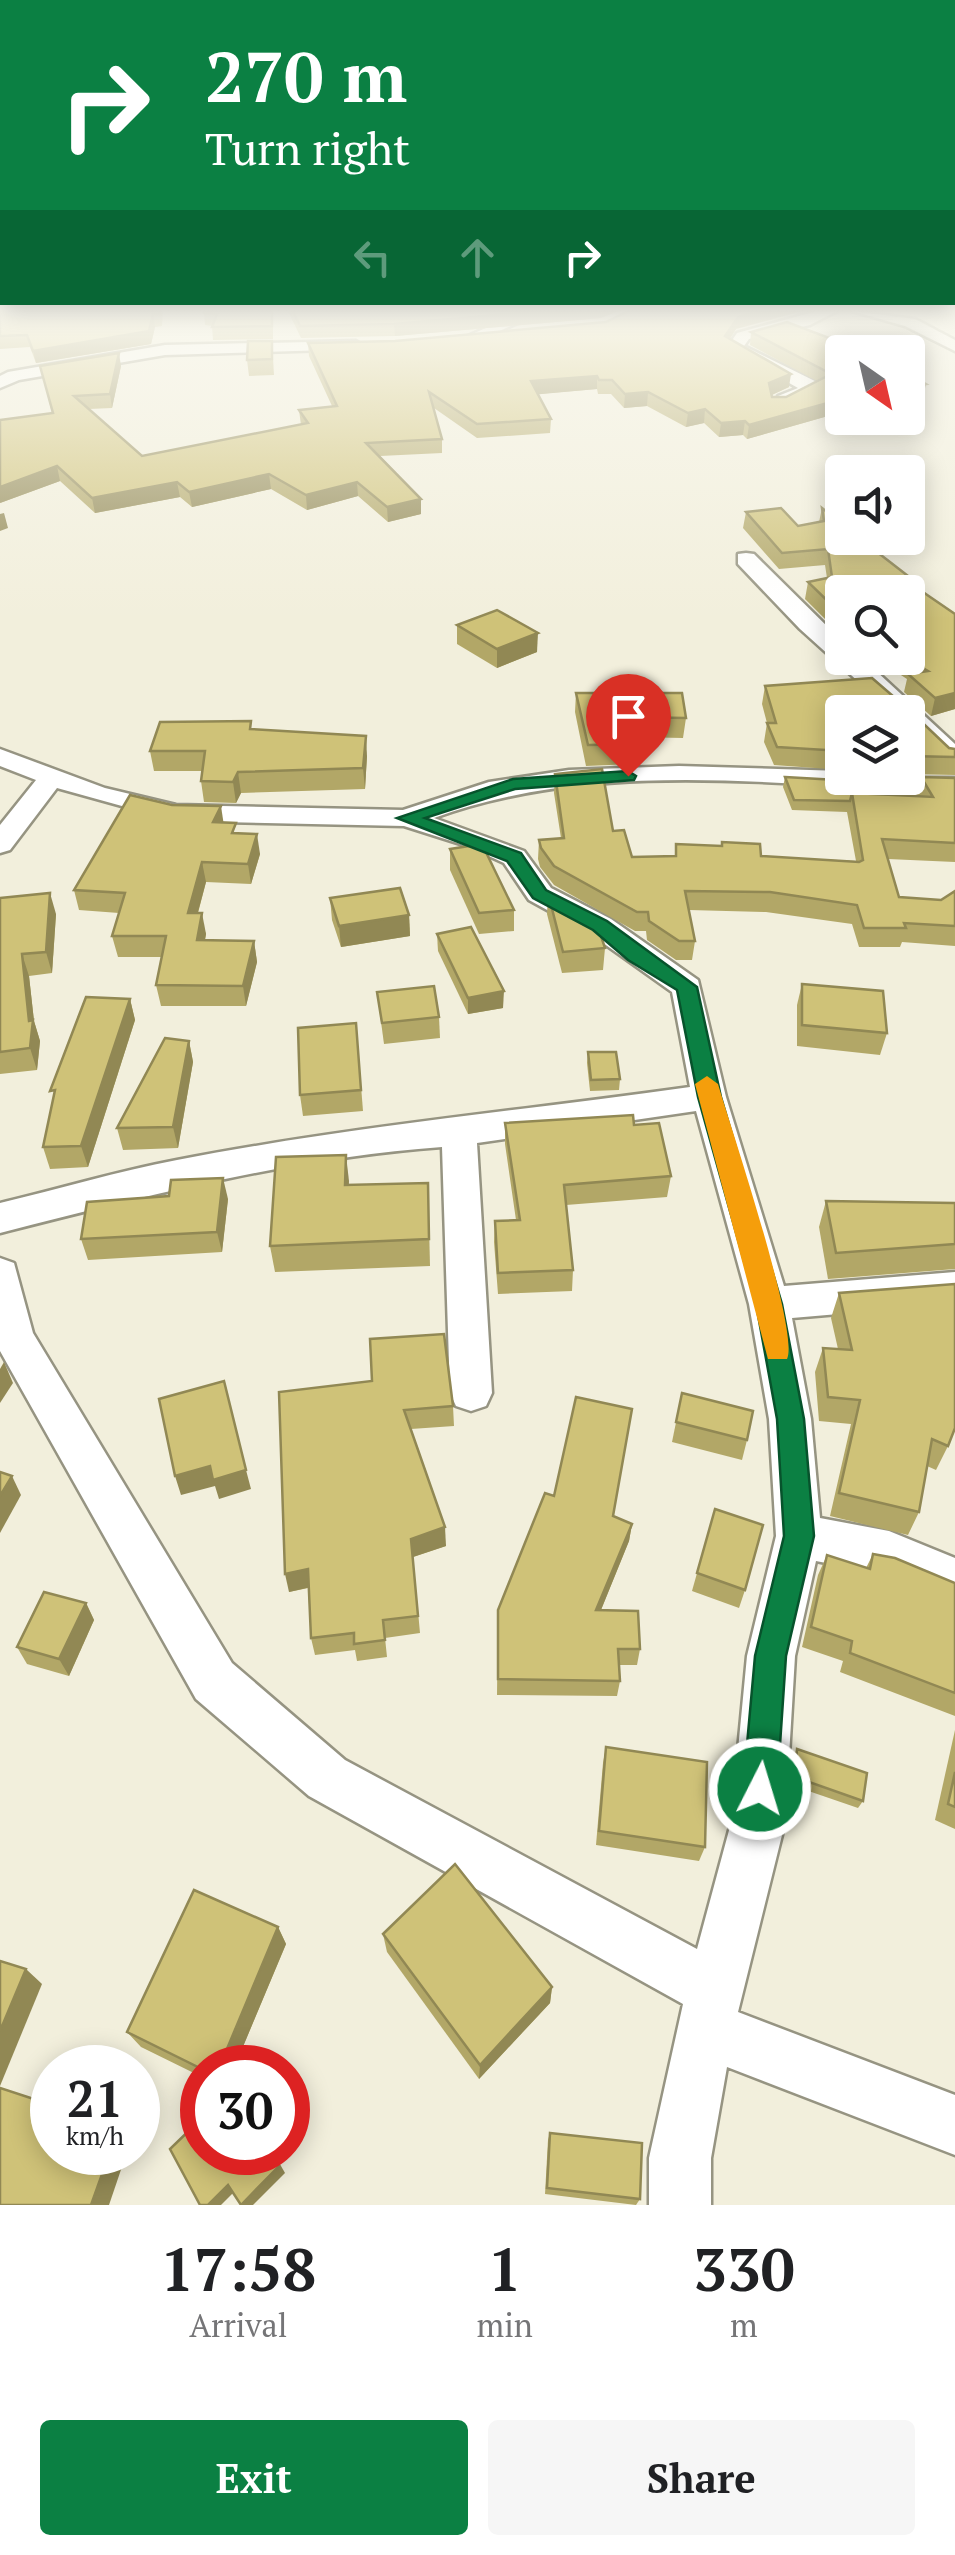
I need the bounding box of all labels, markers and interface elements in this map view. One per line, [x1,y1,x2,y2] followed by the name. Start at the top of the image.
[205,29,407,122] text: 270 m
[40,40,170,170] icon: right
[205,118,410,178] text: Turn right
[345,230,400,285] icon: left
[450,230,505,285] icon: ahead
[555,230,610,285] icon: right
[825,335,925,435] north arrow
[825,335,925,795] map controls
[825,455,925,555] button: sound
[825,575,925,675] button: search
[586,674,671,777] pin
[601,689,656,744] icon: arrive
[825,695,925,795] button: layers
[708,1737,812,1841] position arrow
[180,2045,310,2175] speed limit sign: 30
[67,2065,123,2131] text: 21
[66,2119,124,2152] text: km/h
[160,2229,316,2308] text: 17:58
[488,2229,522,2308] text: 1
[693,2229,795,2308] text: 330
[189,2304,287,2346] text: Arrival
[477,2304,533,2346] text: min
[730,2304,758,2346] text: m
[40,2420,468,2535] button: Exit
[488,2420,915,2535] button: Share

